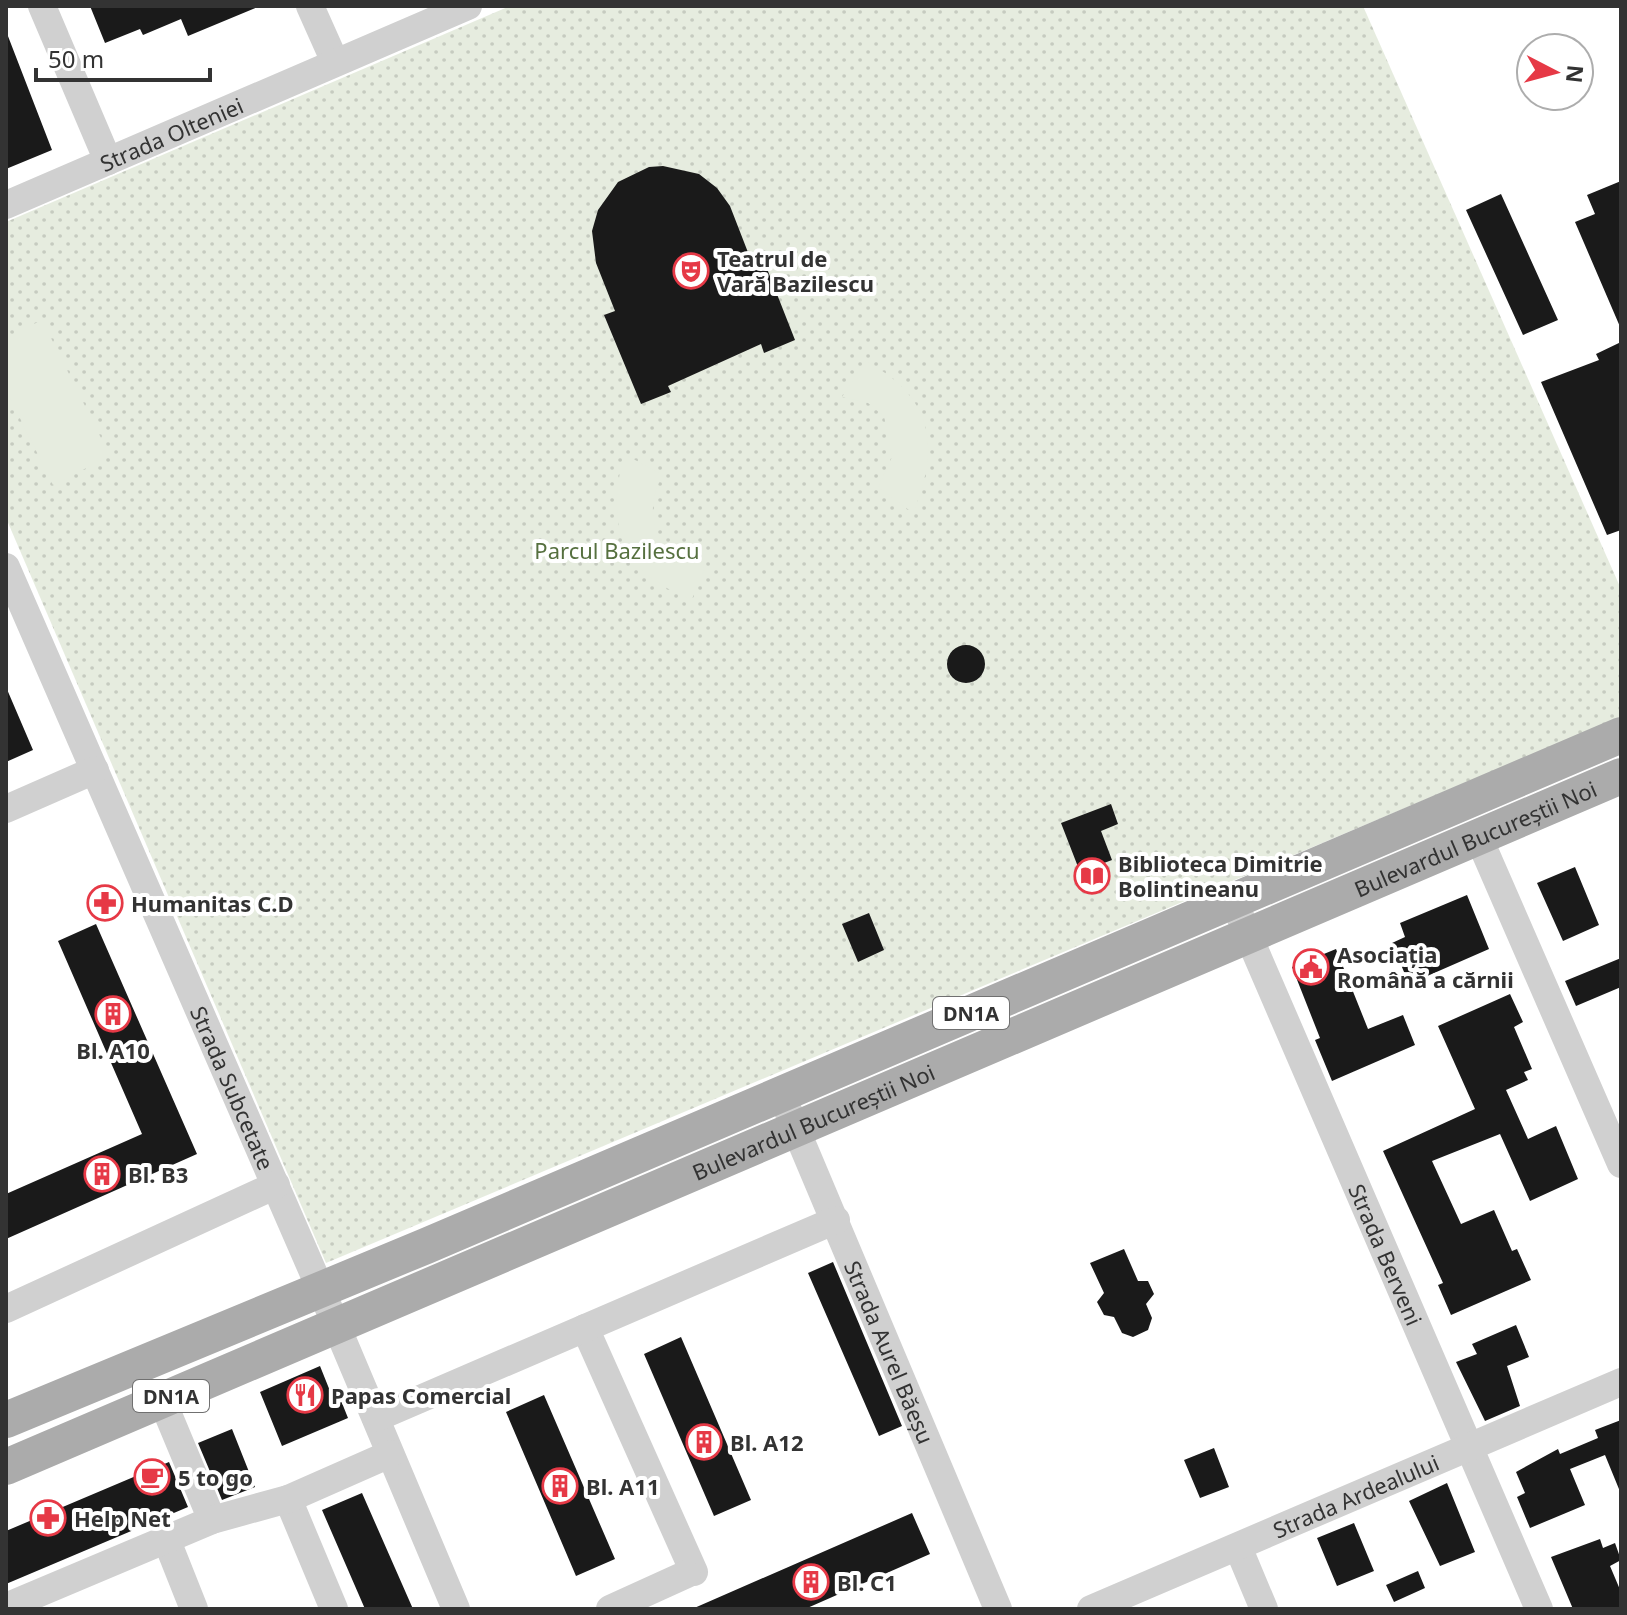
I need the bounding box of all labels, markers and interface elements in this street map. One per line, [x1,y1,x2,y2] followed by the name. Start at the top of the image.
[36,32,210,82] scale bar
[1515,32,1595,112] north arrow
[48,42,104,75] text: 50 m
[1560,64,1592,85] text: N
[95,90,248,178] street label: Strada Olteniei
[717,243,874,298] place label: Teatrul de Vară Bazilescu
[672,252,710,290] theatre icon: Teatrul de Vară Bazilescu
[534,535,700,565] park label: Parcul Bazilescu
[1349,773,1601,903] street label: Bulevardul Bucureștii Noi
[1118,848,1323,903] place label: Biblioteca Dimitrie Bolintineanu
[1073,857,1111,895] library icon: Biblioteca Dimitrie Bolintineanu
[86,884,124,922] pharmacy icon: Humanitas C.D
[131,888,294,918] place label: Humanitas C.D
[1337,939,1514,994] place label: Asociația Română a cărnii
[1292,948,1330,986] public building icon: Asociația Română a cărnii
[94,995,132,1033] building icon: Bl. A10
[933,997,1009,1029] road number: DN1A
[184,1001,282,1174] street label: Strada Subcetate
[76,1035,150,1065] place label: Bl. A10
[687,1057,939,1187] street label: Bulevardul Bucureștii Noi
[83,1155,121,1193] building icon: Bl. B3
[128,1159,188,1189] place label: Bl. B3
[1342,1179,1430,1330] street label: Strada Berveni
[838,1256,942,1448] street label: Strada Aurel Băeșu
[286,1376,324,1414] restaurant icon: Papas Comercial
[133,1380,209,1412] road number: DN1A
[331,1380,511,1410] place label: Papas Comercial
[685,1423,723,1461] building icon: Bl. A12
[730,1427,803,1457] place label: Bl. A12
[1268,1447,1443,1544] street label: Strada Ardealului
[133,1458,171,1496] cafe icon: 5 to go
[178,1462,253,1492] place label: 5 to go
[541,1467,579,1505] building icon: Bl. A11
[586,1471,659,1501] place label: Bl. A11
[29,1499,67,1537] pharmacy icon: Help Net
[74,1503,171,1533] place label: Help Net
[792,1563,830,1601] building icon: Bl. C1
[837,1567,897,1597] place label: Bl. C1

